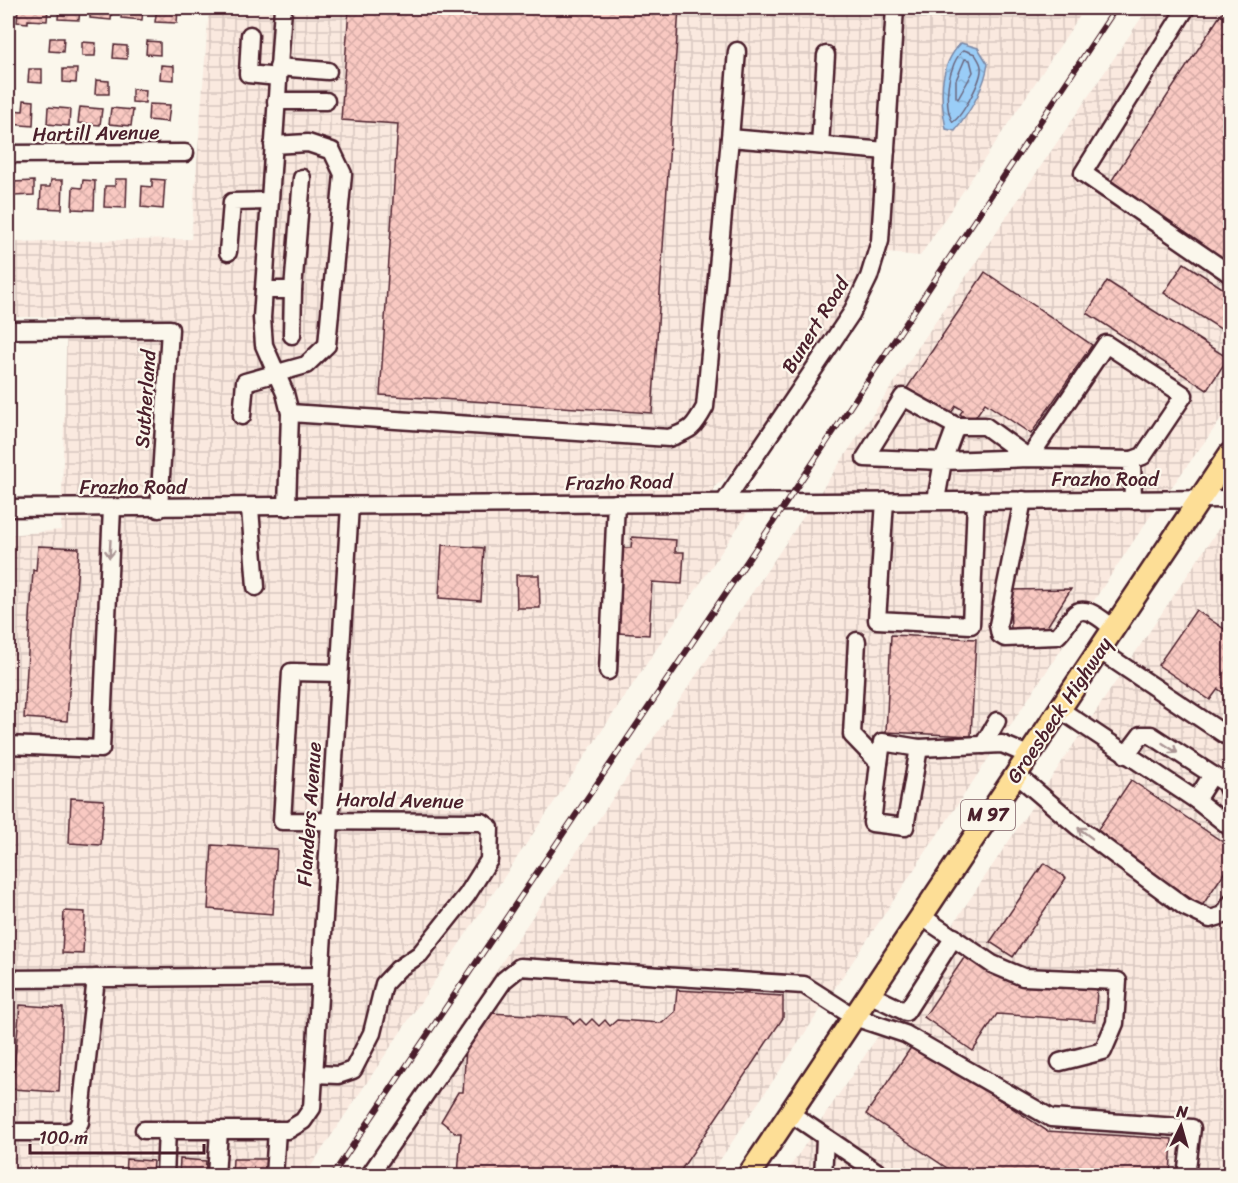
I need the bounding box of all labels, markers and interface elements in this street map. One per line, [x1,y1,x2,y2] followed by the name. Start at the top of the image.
[32,115,160,152] street label: Hartill Avenue
[772,269,860,381] street label: Bunert Road
[125,347,166,449] street label: Sutherland
[1051,462,1160,497] street label: Frazho Road
[565,464,674,501] street label: Frazho Road
[79,470,188,505] street label: Frazho Road
[105,539,116,559] one-way arrow
[997,629,1122,791] street label: Groesbeck Highway
[287,741,332,887] street label: Flanders Avenue
[1162,741,1179,754] one-way arrow
[336,782,464,819] street label: Harold Avenue
[961,800,1015,830] road number: M 97
[1078,826,1094,839] one-way arrow
[1151,1096,1211,1156] north arrow
[1174,1097,1190,1127] text: N
[30,1117,204,1155] scale bar
[39,1122,88,1154] text: 100 m

